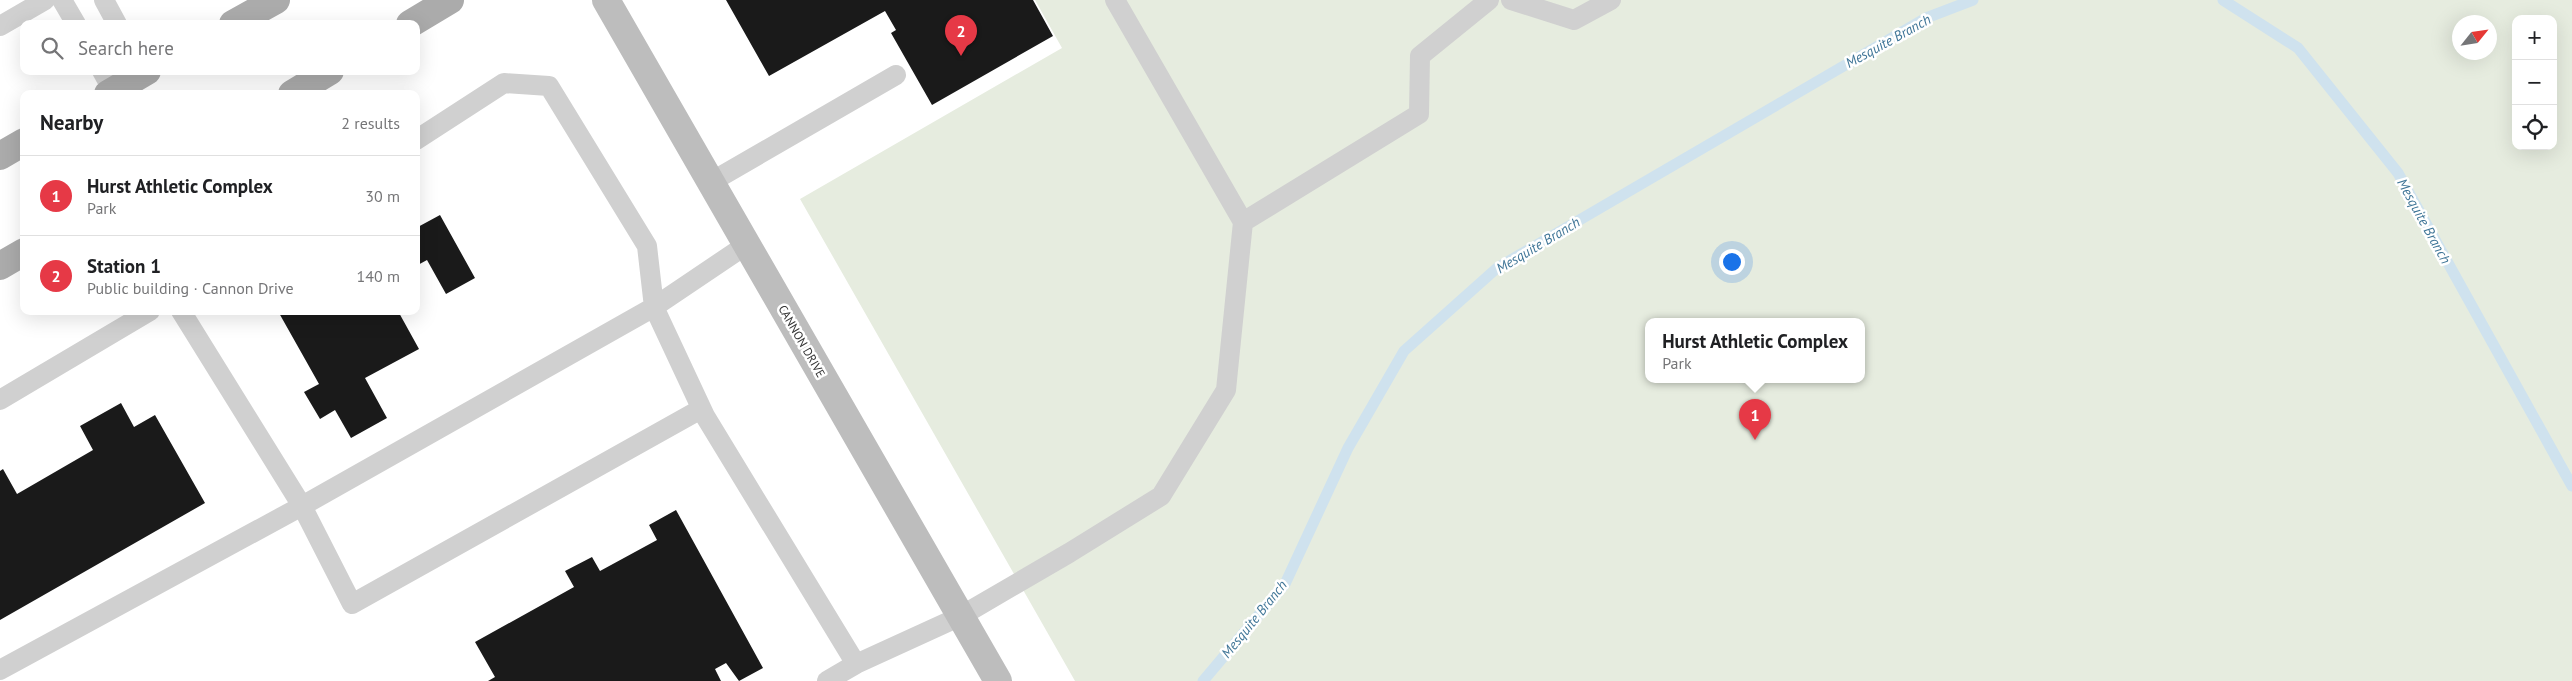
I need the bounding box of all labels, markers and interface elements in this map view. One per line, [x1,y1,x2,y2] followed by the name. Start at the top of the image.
[1842,10,1934,72] water label: Mesquite Branch
[945,15,977,56] pin: 2
[2452,15,2497,60] north arrow
[2512,15,2557,150] map controls
[2512,15,2557,60] button: +
[20,20,420,75] search box
[38,34,66,62] icon: search
[78,36,174,60] text: Search here
[2512,60,2557,105] button: −
[2512,105,2557,150] button: locate
[40,109,103,136] text: Nearby
[341,113,400,133] text: 2 results
[87,174,273,198] text: Hurst Athletic Complex
[2393,175,2455,267] water label: Mesquite Branch
[51,186,61,206] text: 1
[365,186,400,206] text: 30 m
[87,198,116,218] text: Park
[1493,213,1583,277] water label: Mesquite Branch
[1719,249,1745,275] your location
[87,254,161,278] text: Station 1
[51,266,61,286] text: 2
[357,266,400,286] text: 140 m
[87,278,294,298] text: Public building · Cannon Drive
[775,302,829,380] street label: CANNON DRIVE
[1645,318,1865,383] popup
[1662,329,1848,353] text: Hurst Athletic Complex
[1662,353,1692,373] text: Park
[1739,399,1771,440] pin: 1
[1217,576,1291,662] water label: Mesquite Branch

